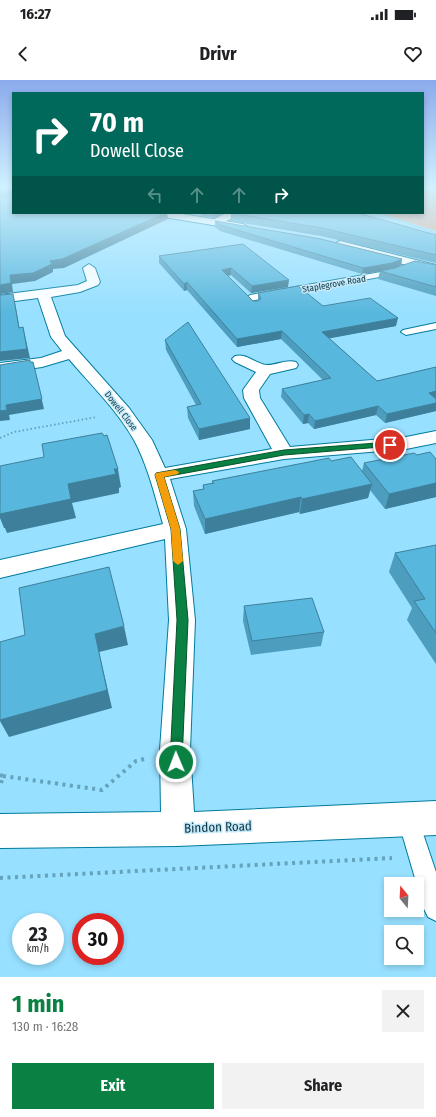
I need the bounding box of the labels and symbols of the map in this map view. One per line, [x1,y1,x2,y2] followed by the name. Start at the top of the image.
[301,273,367,295] street label: Staplegrove Road
[103,389,140,433] street label: Dowell Close
[373,428,407,462] pin
[155,741,197,783] position arrow
[184,818,252,836] street label: Bindon Road
[384,877,424,917] north arrow
[72,913,124,965] speed limit sign: 30

